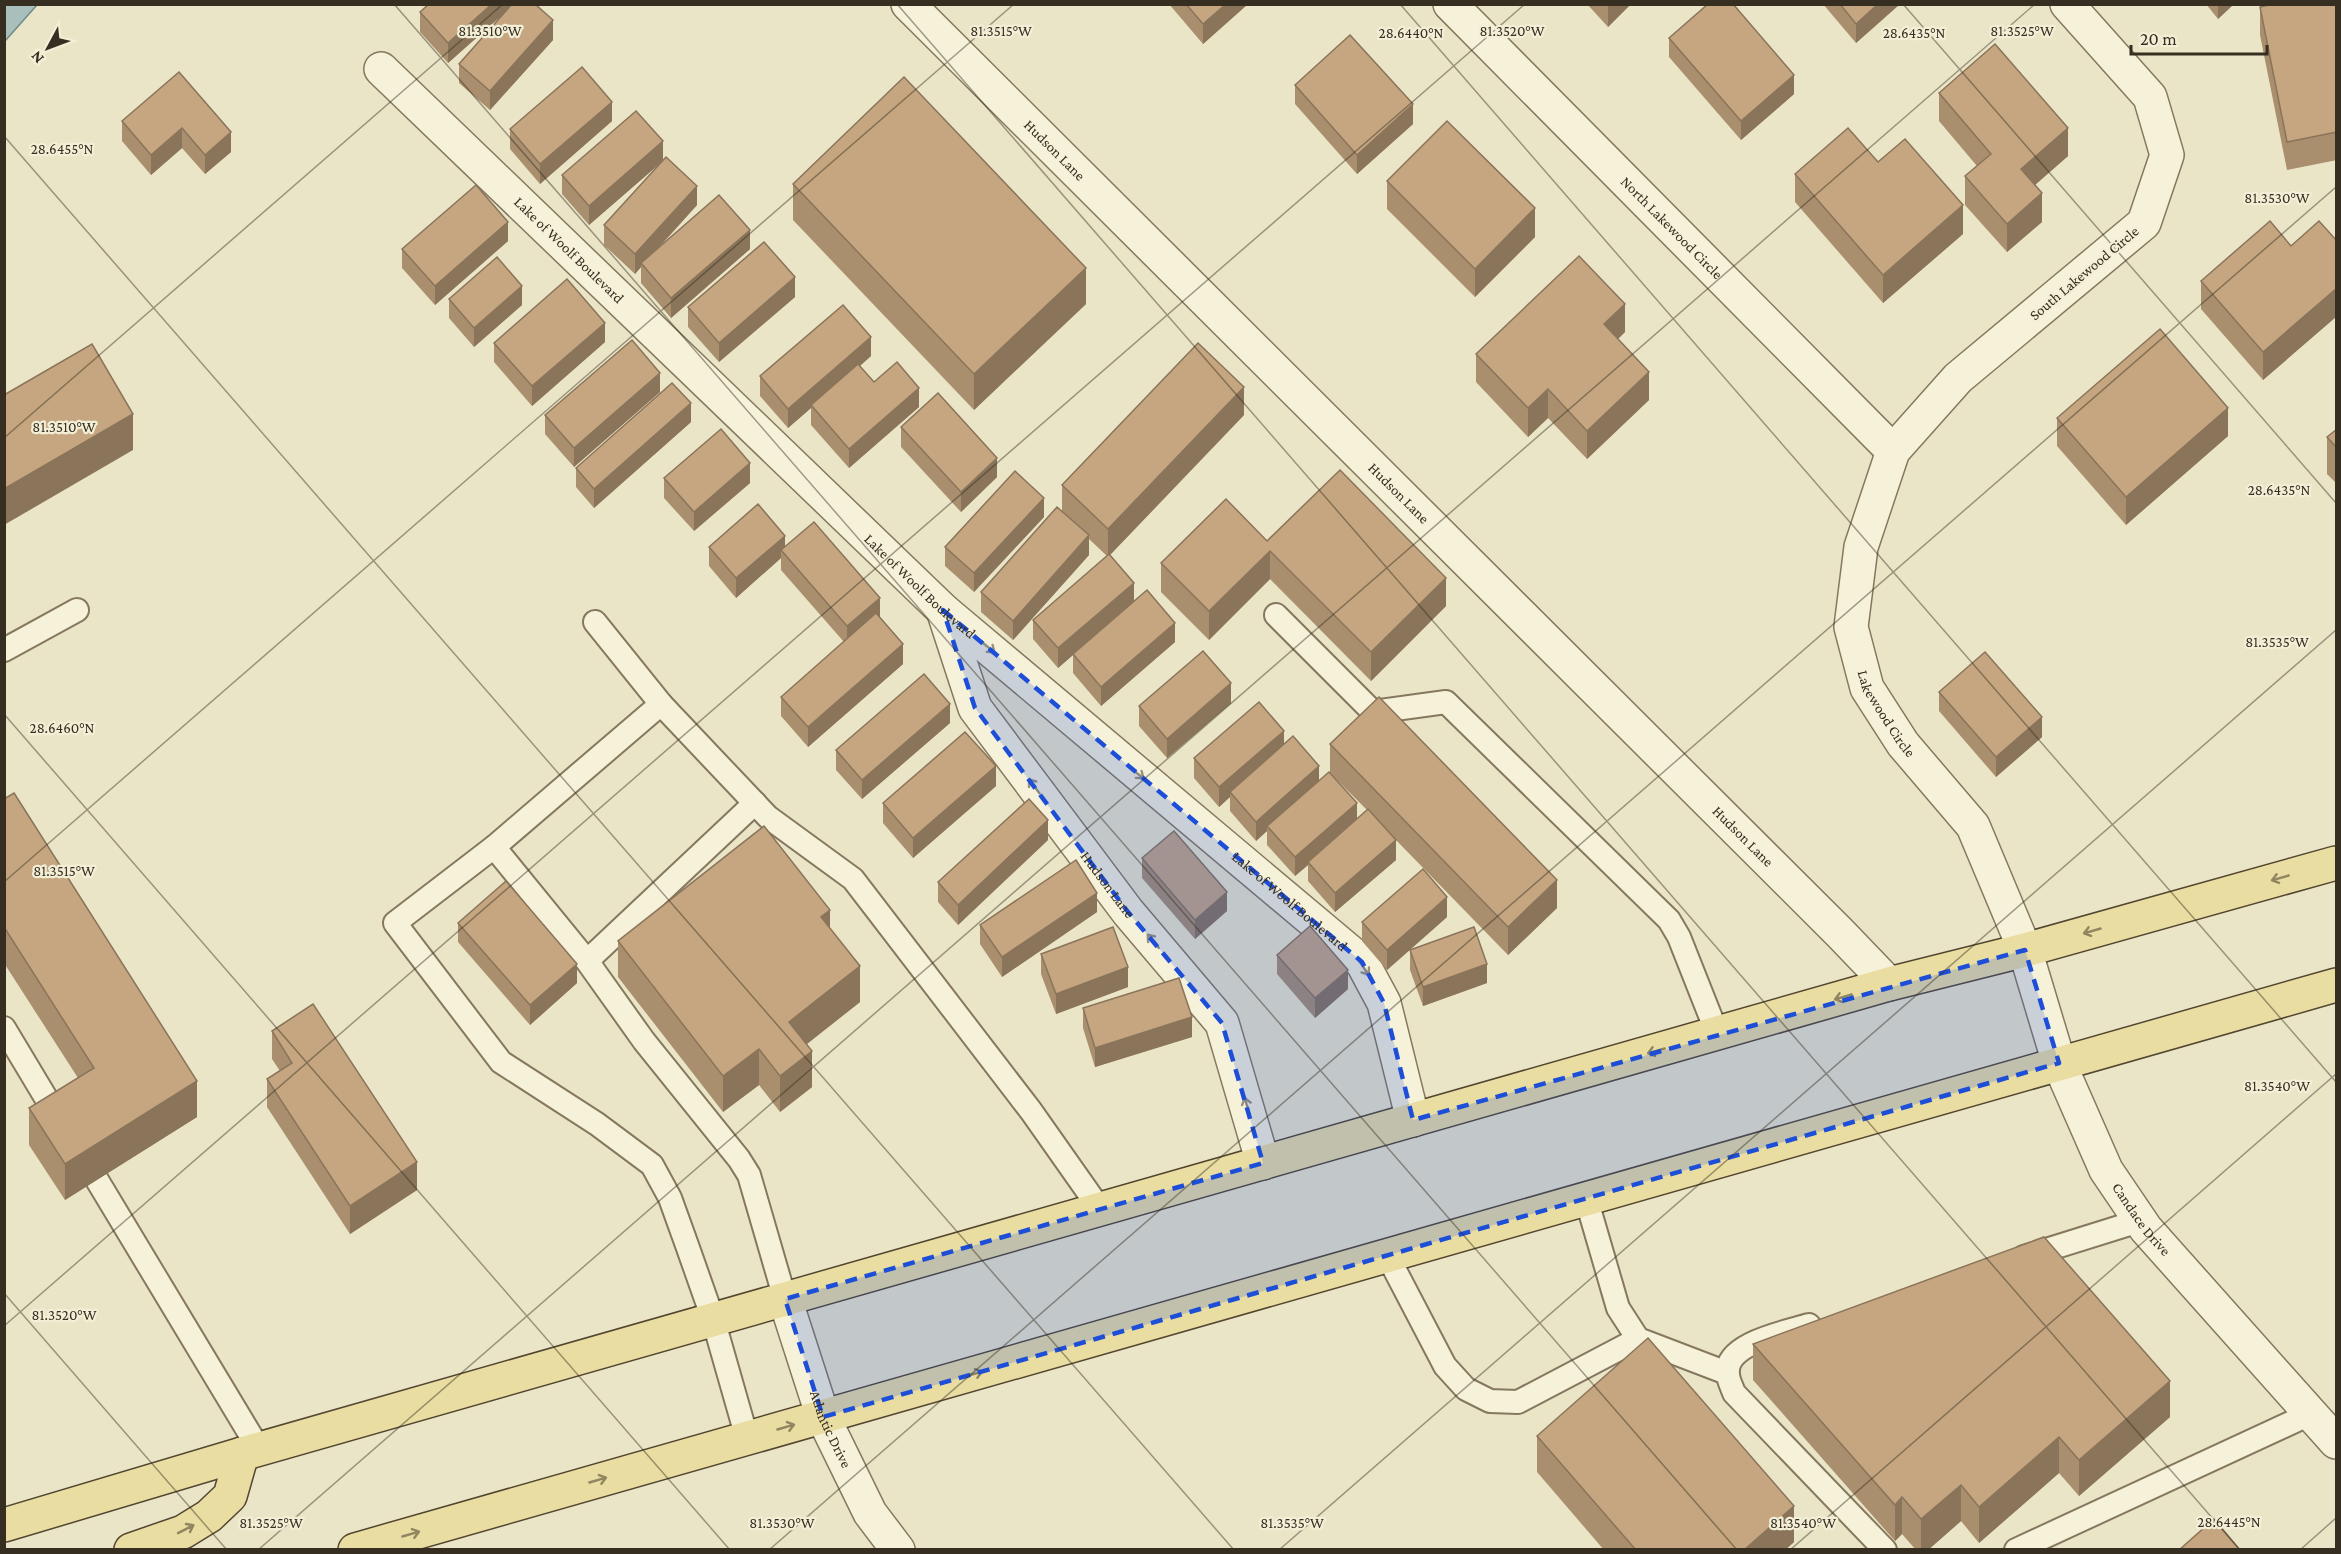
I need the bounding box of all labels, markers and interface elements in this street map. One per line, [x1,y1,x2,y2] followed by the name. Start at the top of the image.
[18,18,78,78] north arrow
[2131,18,2268,56] scale bar
[458,23,522,39] text: 81.3510°W
[970,23,1032,39] text: 81.3515°W
[1479,23,1545,39] text: 81.3520°W
[1990,23,2054,39] text: 81.3525°W
[1379,25,1444,41] text: 28.6440°N
[1883,25,1945,41] text: 28.6435°N
[2140,29,2177,49] text: 20 m
[27,48,47,67] text: N
[1021,117,1089,184] street label: Hudson Lane
[31,141,93,157] text: 28.6455°N
[1618,173,1726,283] street label: North Lakewood Circle
[2244,190,2310,206] text: 81.3530°W
[511,194,627,306] street label: Lake of Woolf Boulevard
[2026,222,2142,323] street label: South Lakewood Circle
[32,419,96,435] text: 81.3510°W
[1365,460,1433,527] street label: Hudson Lane
[2248,482,2310,498] text: 28.6435°N
[861,531,979,642] street label: Lake of Woolf Boulevard
[2245,634,2309,650] text: 81.3535°W
[980,641,996,654] one-way arrow
[1855,668,1919,760] street label: Lakewood Circle
[30,720,95,736] text: 28.6460°N
[1129,766,1144,780] one-way arrow
[1027,778,1040,794] one-way arrow
[1709,803,1777,870] street label: Hudson Lane
[1077,848,1138,922] street label: Hudson Lane
[1229,848,1351,954] street label: Lake of Woolf Boulevard
[33,863,95,879] text: 81.3515°W
[2271,873,2290,885] one-way arrow
[2083,926,2102,937] one-way arrow
[1146,933,1159,949] one-way arrow
[1358,959,1370,975] one-way arrow
[1834,992,1853,1003] one-way arrow
[1646,1046,1665,1057] one-way arrow
[2244,1078,2310,1094] text: 81.3540°W
[1241,1097,1252,1116] one-way arrow
[2109,1180,2174,1259] street label: Candace Drive
[31,1307,97,1323] text: 81.3520°W
[964,1368,983,1379] one-way arrow
[807,1388,855,1471] street label: Atlantic Drive
[776,1421,795,1432] one-way arrow
[589,1474,608,1486] one-way arrow
[2197,1514,2261,1530] text: 28.6445°N
[239,1515,303,1531] text: 81.3525°W
[749,1515,815,1531] text: 81.3530°W
[1260,1515,1324,1531] text: 81.3535°W
[1770,1515,1836,1531] text: 81.3540°W
[177,1523,195,1535] one-way arrow
[401,1527,420,1539] one-way arrow

